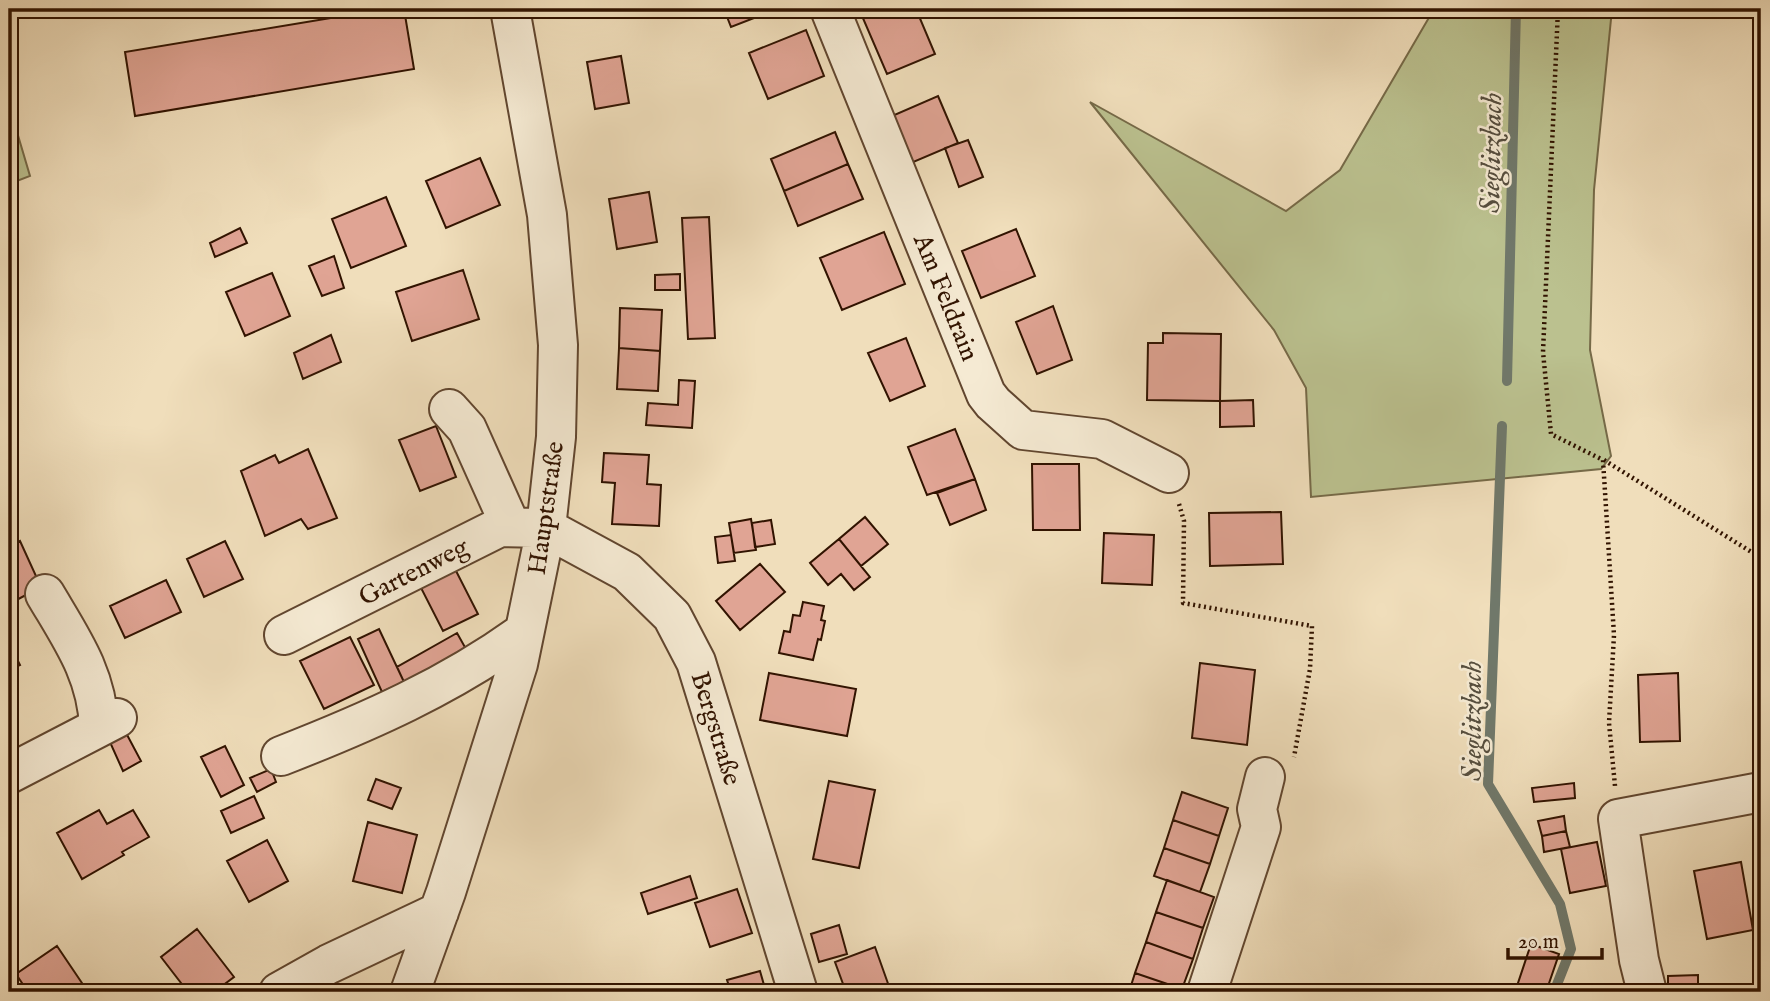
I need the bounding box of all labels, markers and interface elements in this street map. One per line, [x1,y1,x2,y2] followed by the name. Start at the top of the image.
[1474,92,1511,213] water label: Sieglitzbach
[905,228,986,366] street label: Am Feldrain
[521,439,572,577] street label: Hauptstraße
[353,530,475,614] street label: Gartenweg
[1456,661,1491,781] water label: Sieglitzbach
[683,668,748,789] street label: Bergstraße
[1508,917,1602,961] scale bar
[1518,929,1559,956] text: 20 m

